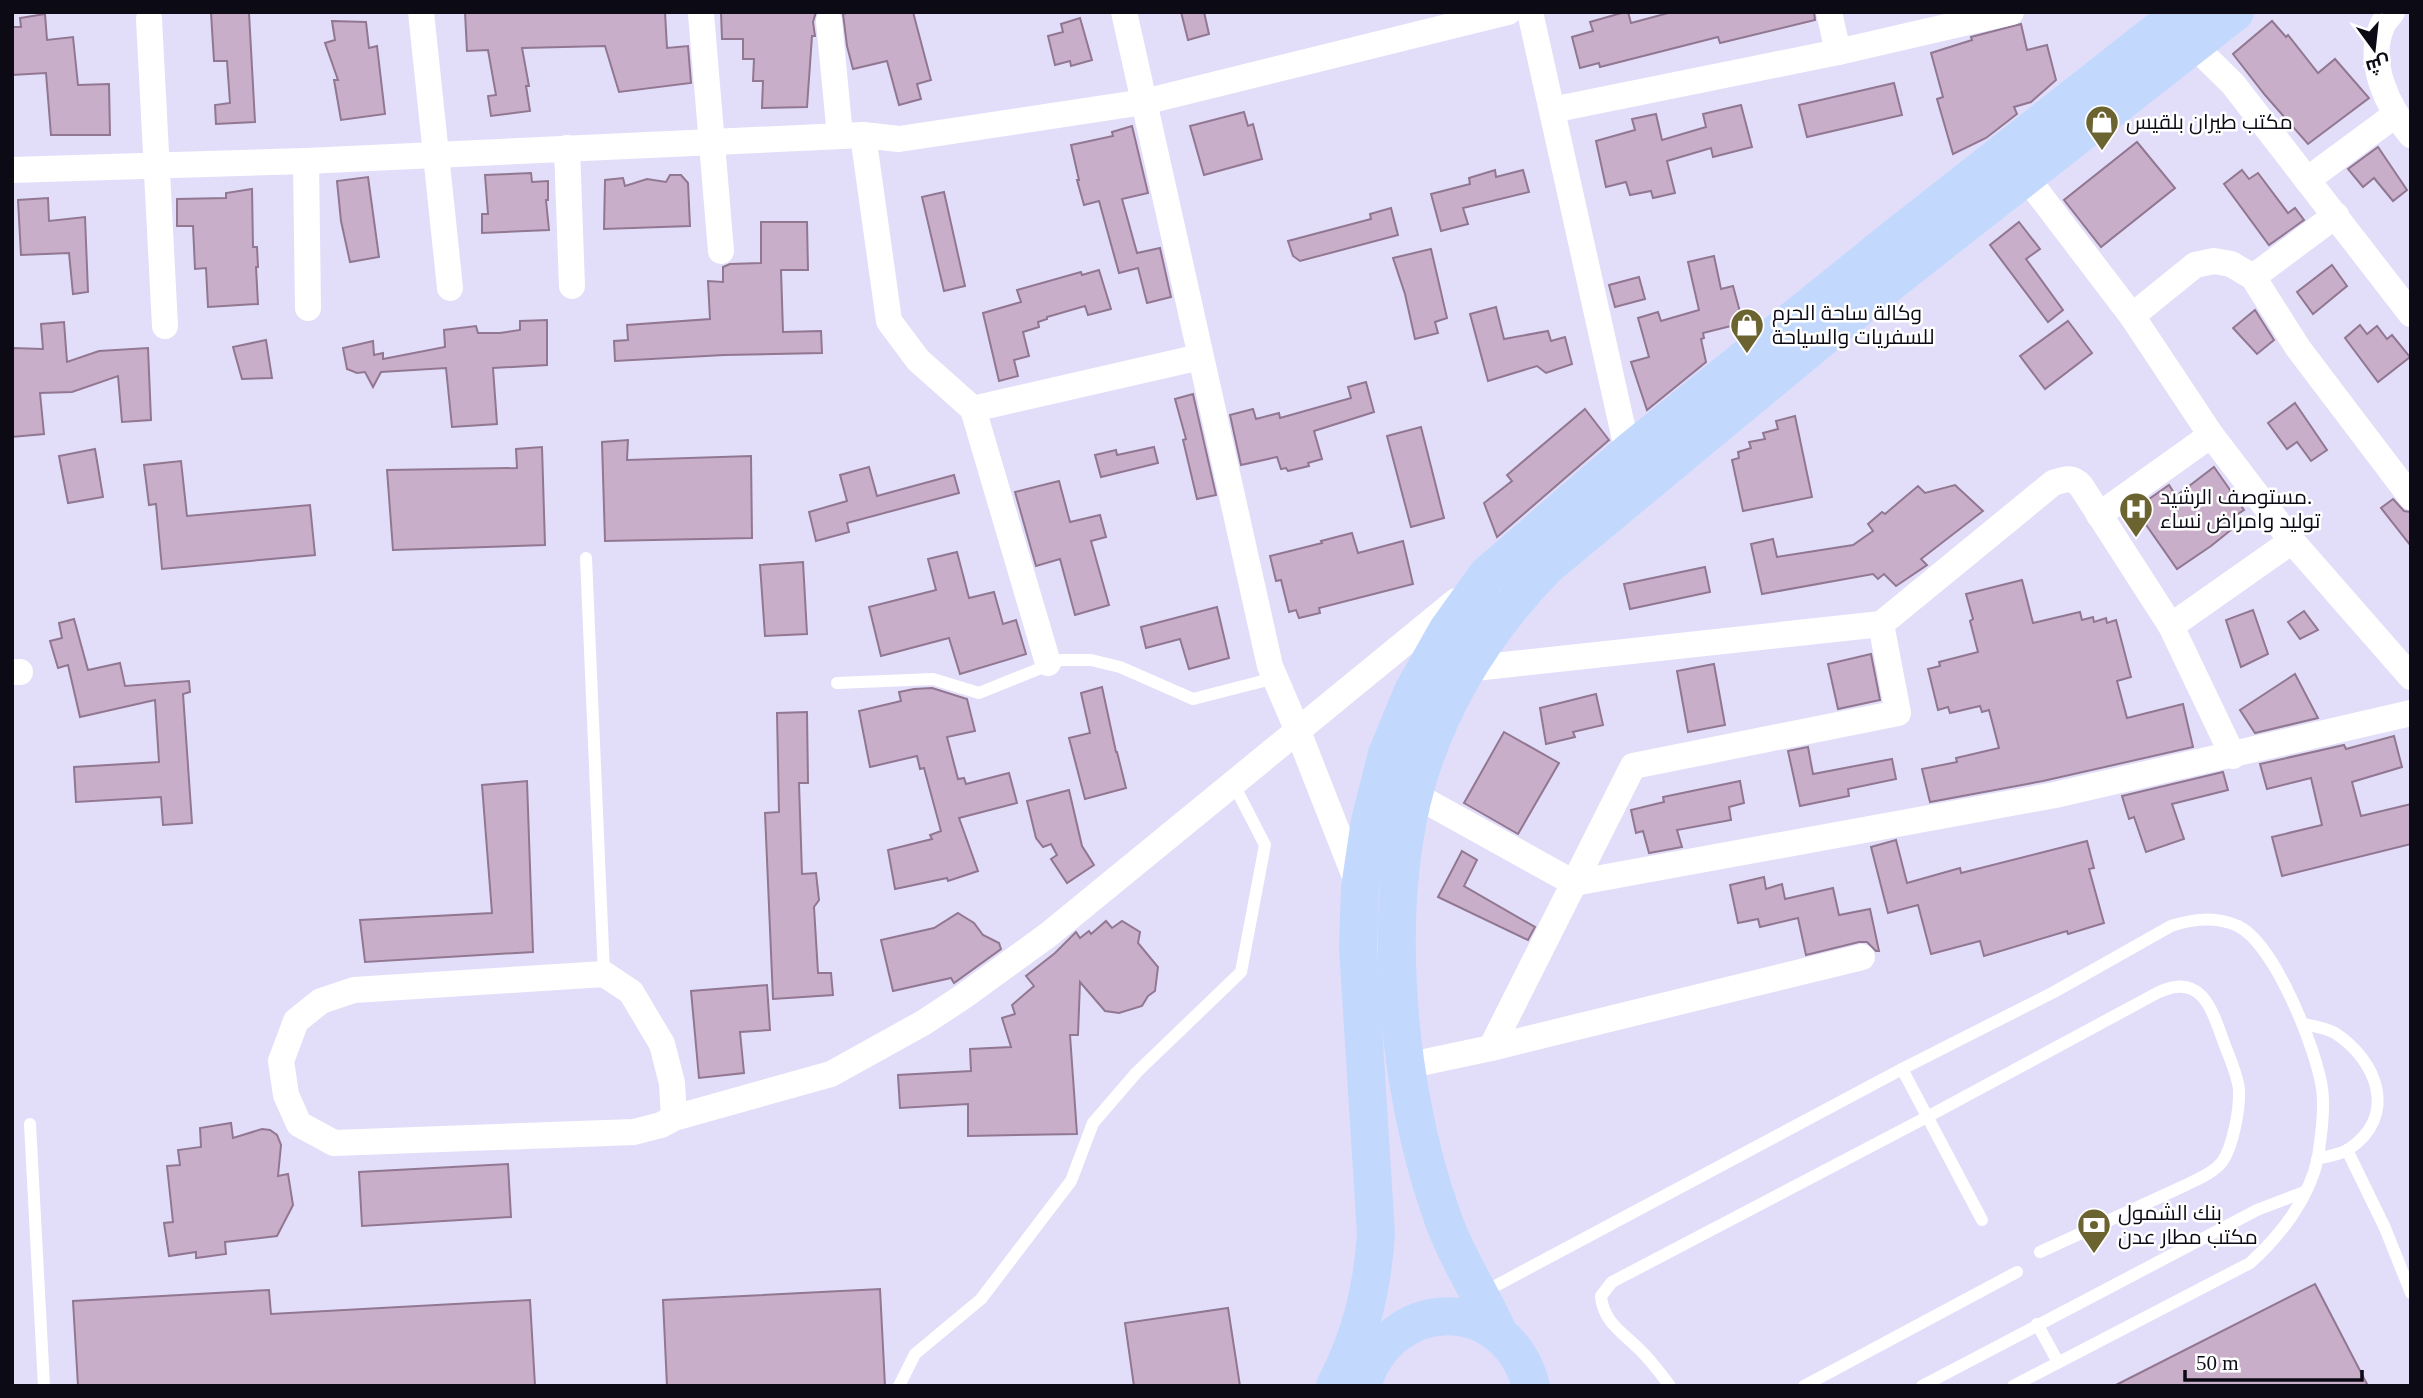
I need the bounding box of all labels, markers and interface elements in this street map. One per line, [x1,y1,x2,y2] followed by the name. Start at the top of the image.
[2339,14,2409,84] north arrow
[2364,51,2393,78] text: ش
[2083,103,2121,152] shop icon: مكتب طيران بلقيس
[2126,110,2293,135] place label: مكتب طيران بلقيس
[1772,301,1934,349] place label: وكالة ساحة الحرم للسفريات والسياحة
[1728,306,1766,355] shop icon: وكالة ساحة الحرم للسفريات والسياحة
[2160,485,2321,534] place label: مستوصف الرشيد. توليد وامراض نساء
[2117,490,2155,539] hospital icon: مستوصف الرشيد. توليد وامراض نساء
[2118,1201,2258,1250] place label: بنك الشمول مكتب مطار عدن
[2075,1206,2113,1255] bank icon: بنك الشمول مكتب مطار عدن
[2185,1338,2362,1382] scale bar
[2196,1351,2239,1375] text: 50 m

